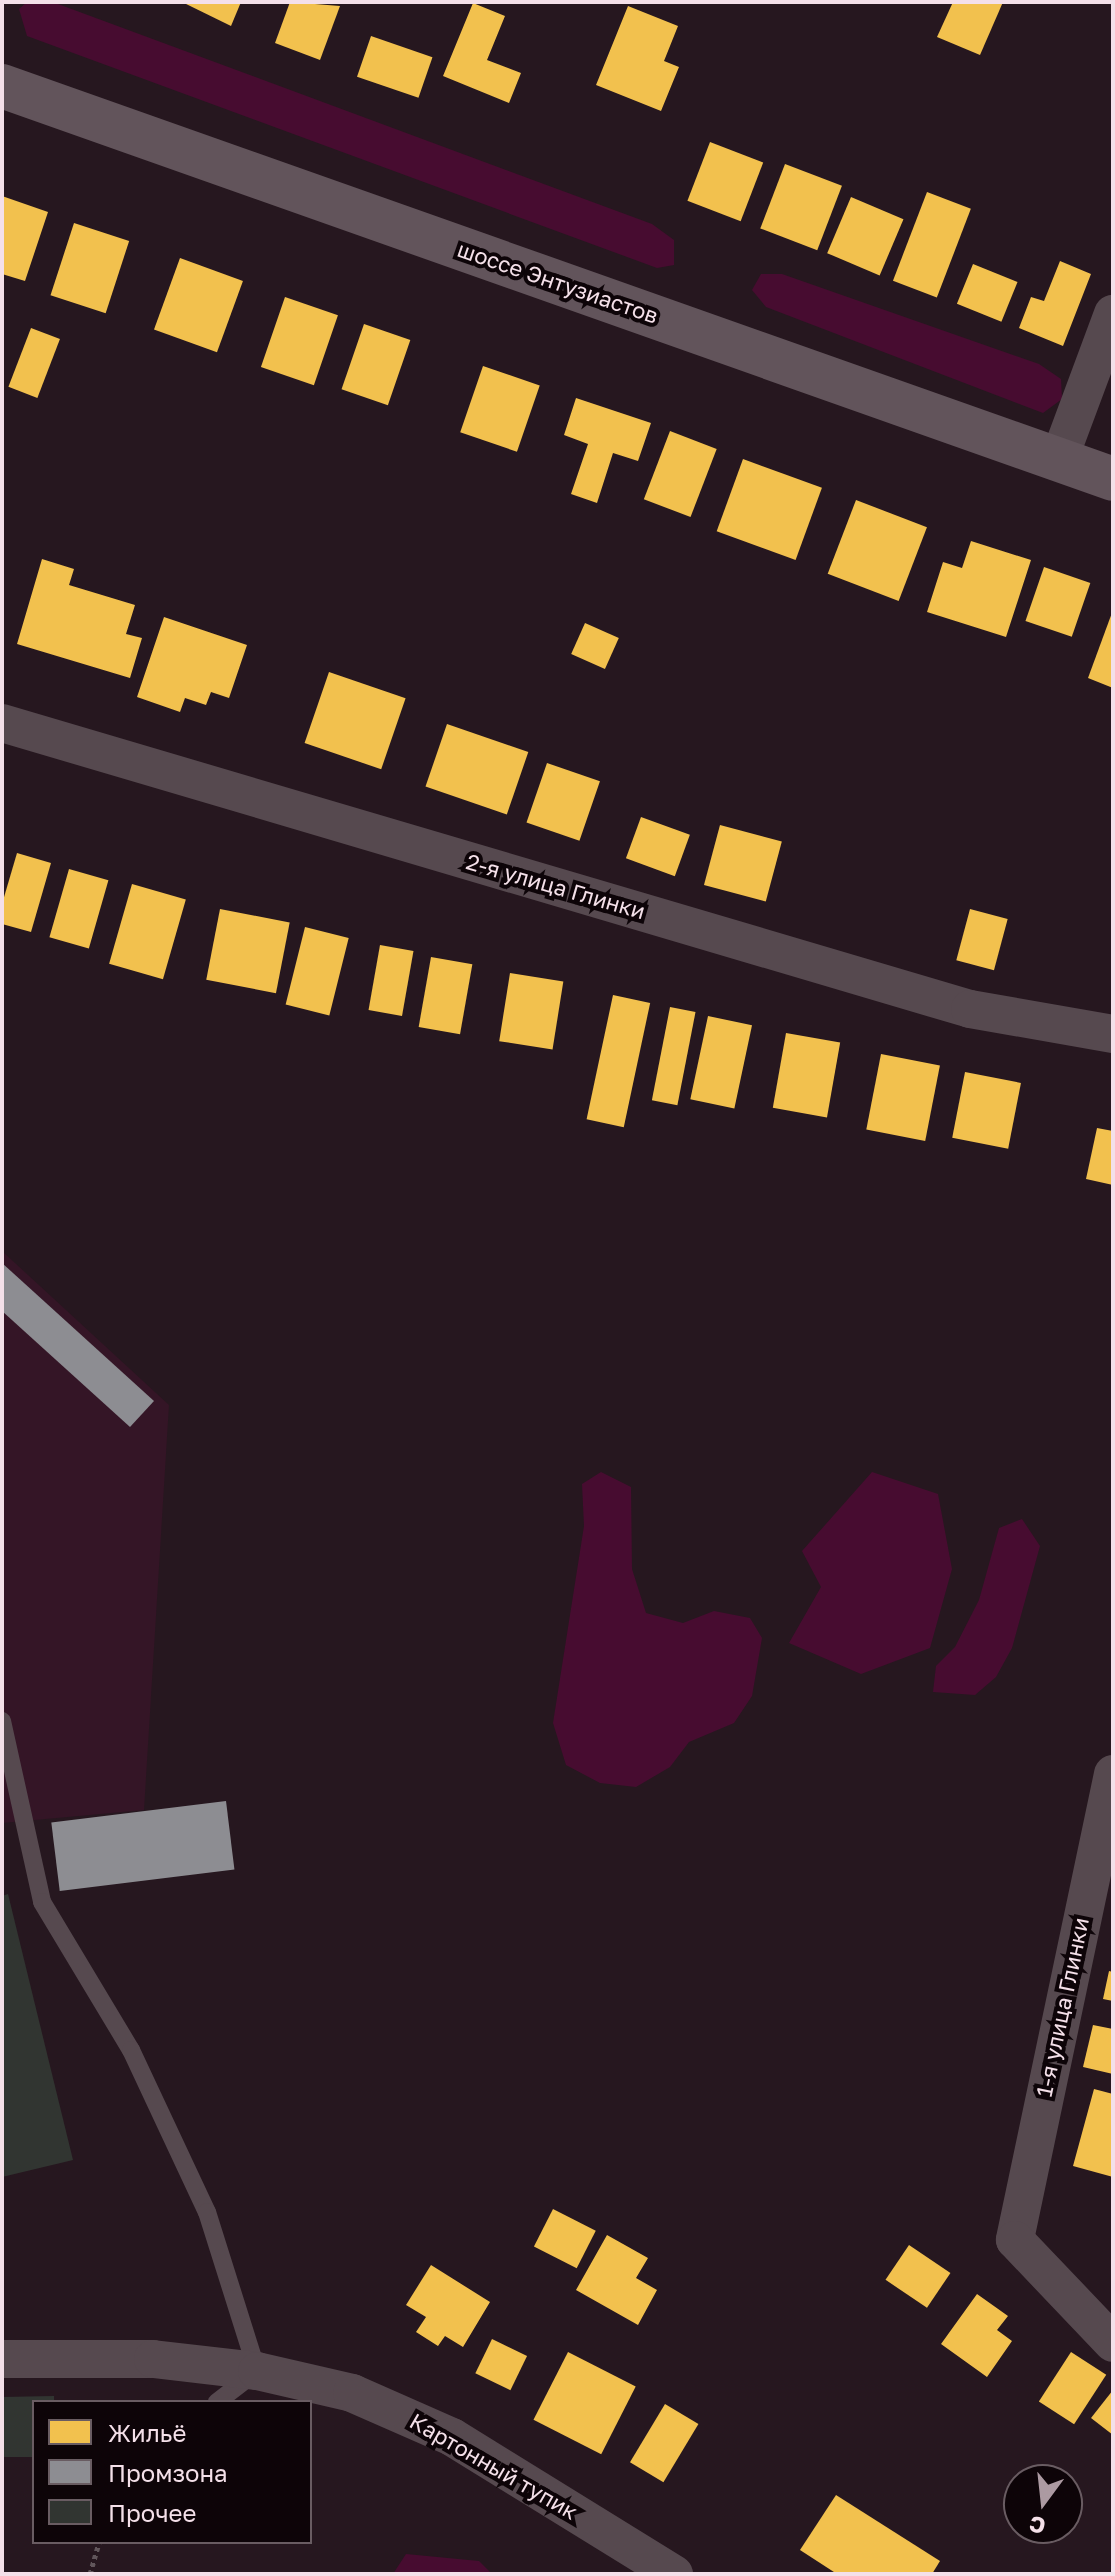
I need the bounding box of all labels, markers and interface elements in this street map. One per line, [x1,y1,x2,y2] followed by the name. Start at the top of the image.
[454,235,662,329] street label: шоссе Энтузиастов
[464,848,648,924] street label: 2-я улица Глинки
[1030,1915,1094,2099] street label: 1-я улица Глинки
[32,2400,312,2544] legend
[405,2407,583,2525] street label: Картонный тупик
[108,2418,186,2447] text: Жильё
[108,2458,228,2487] text: Промзона
[1003,2464,1083,2544] north arrow
[108,2498,196,2527] text: Прочее
[1026,2511,1048,2541] text: С

